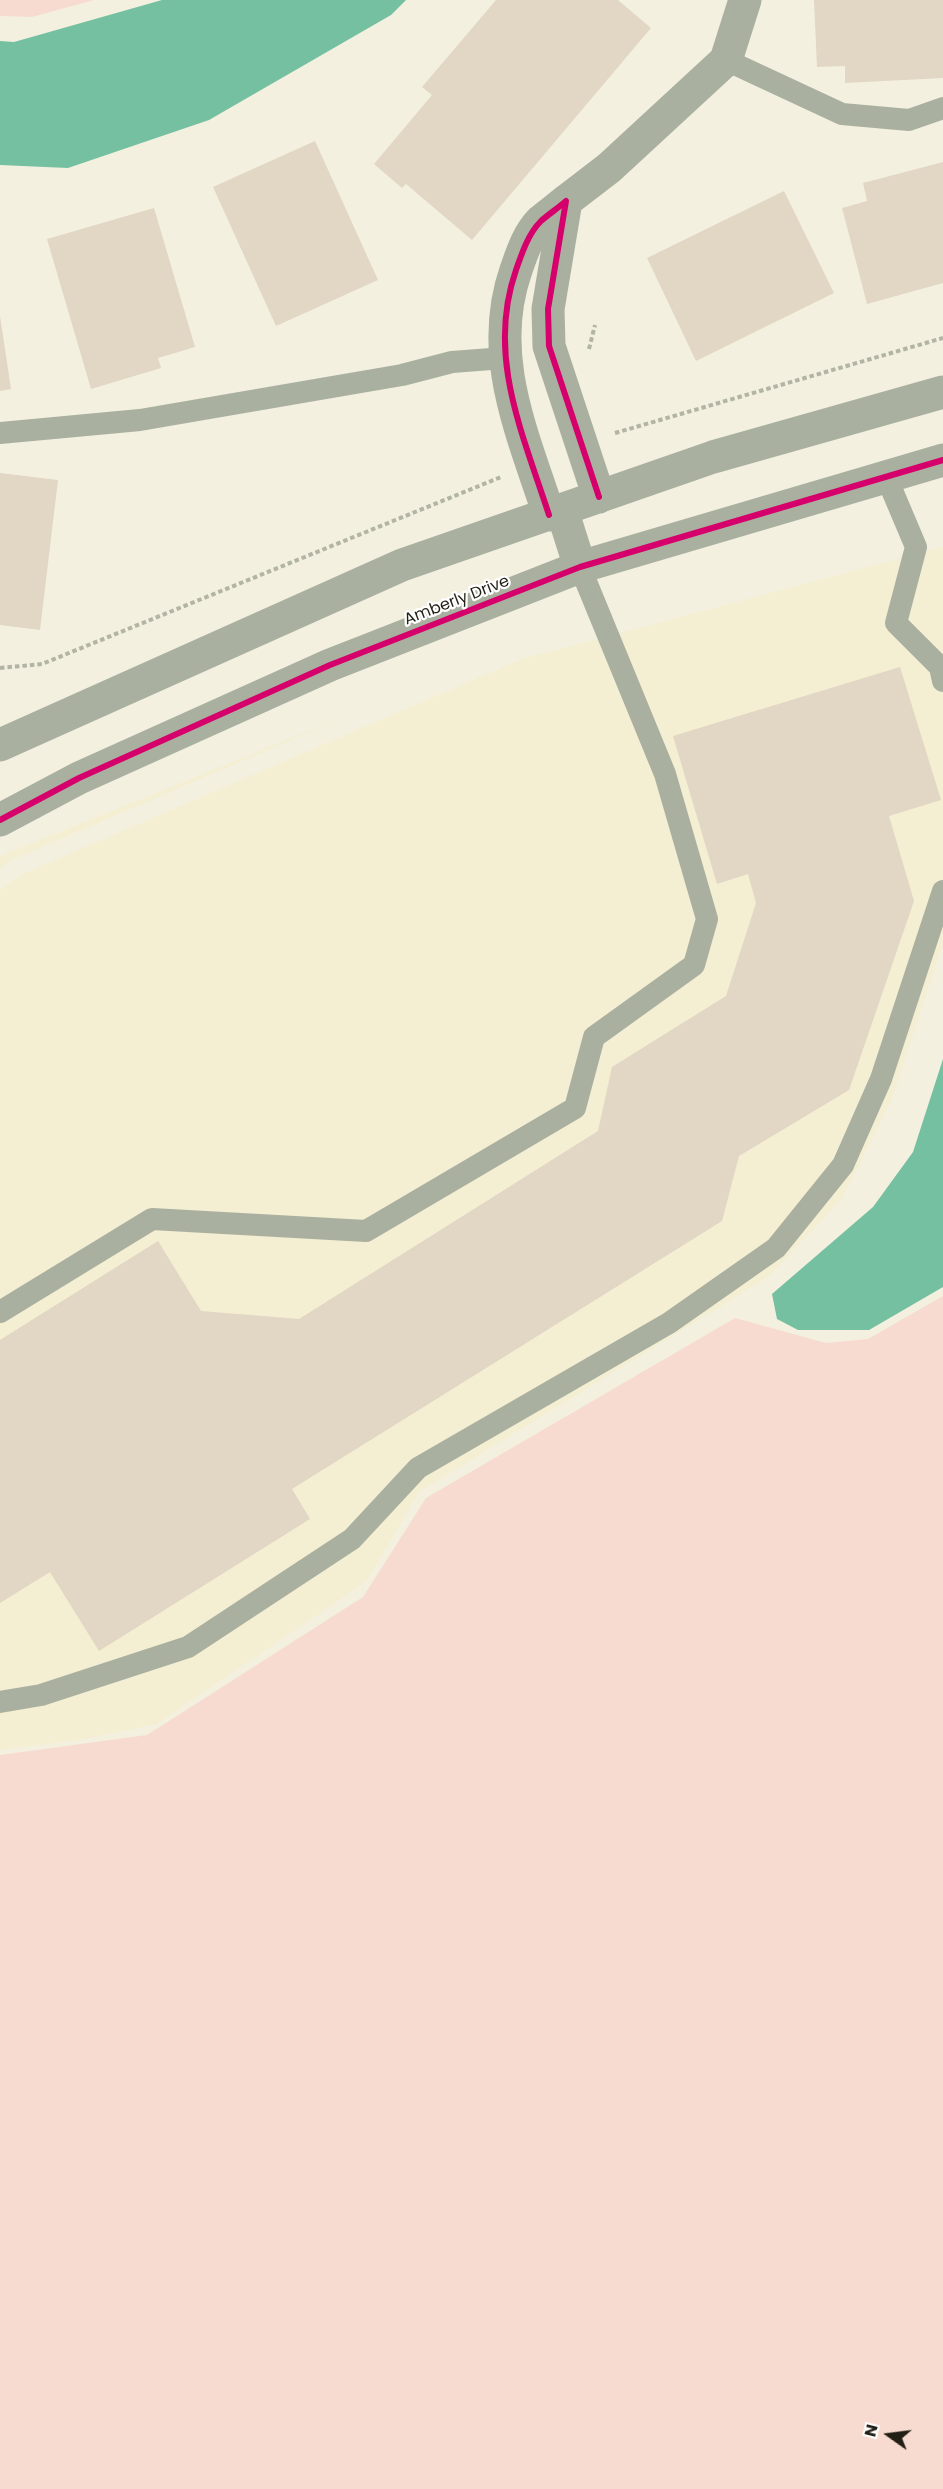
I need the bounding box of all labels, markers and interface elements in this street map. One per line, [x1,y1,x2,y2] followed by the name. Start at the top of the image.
[402,572,512,630] street label: Amberly Drive
[859,2405,919,2465] north arrow
[858,2422,884,2439] text: N

